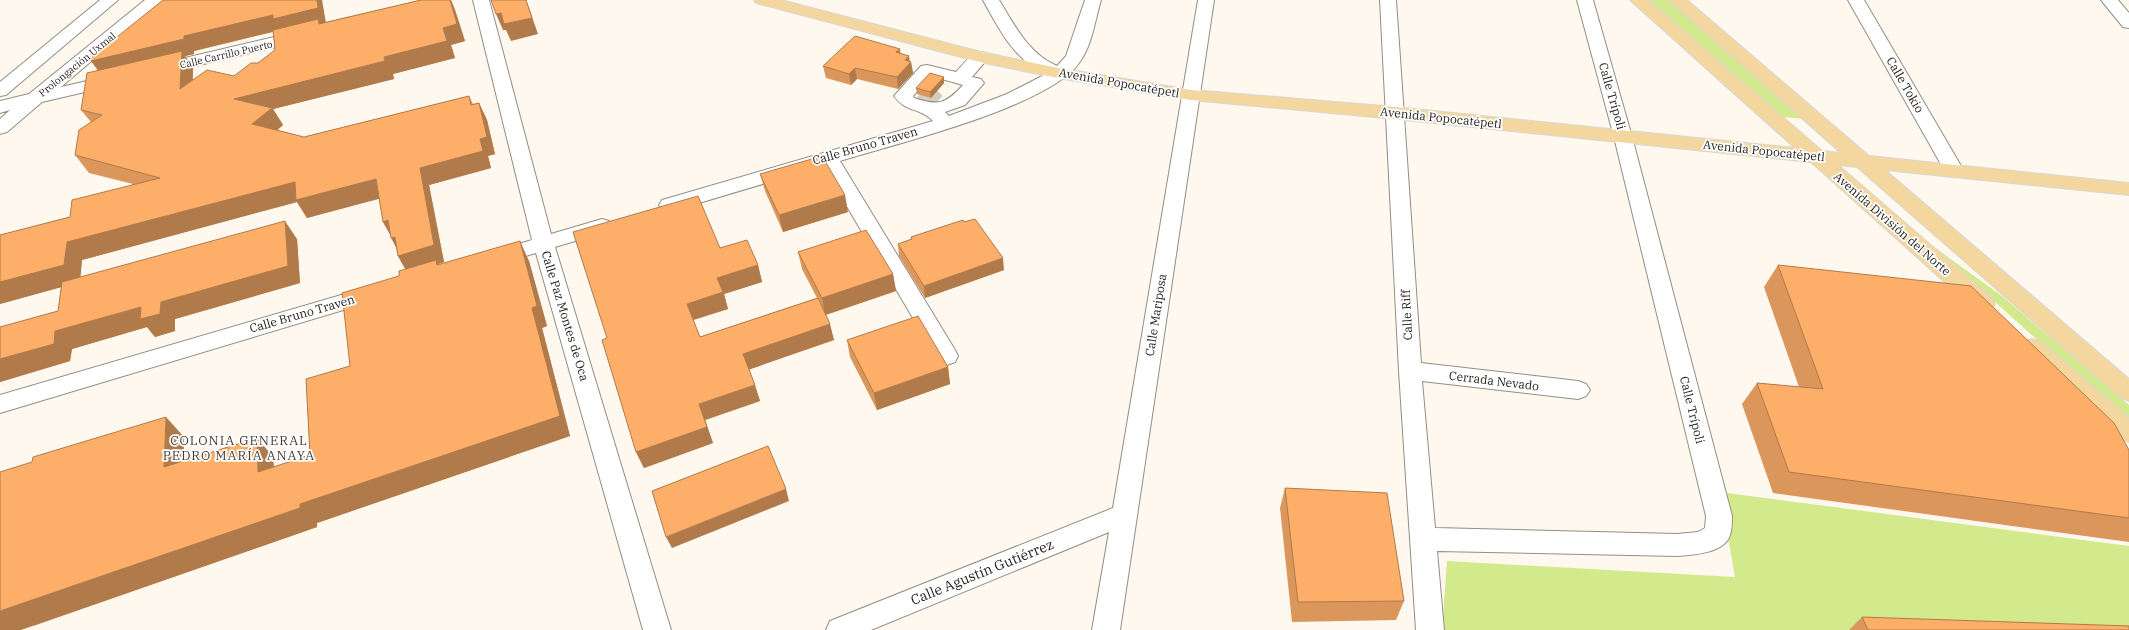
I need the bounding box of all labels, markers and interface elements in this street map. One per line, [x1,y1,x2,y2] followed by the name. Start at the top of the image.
[36,29,119,100] street label: Prolongación Uxmal
[178,37,274,71] street label: Calle Carrillo Puerto
[1883,54,1928,116] street label: Calle Tokio
[1596,61,1629,131] street label: Calle Trípoli
[1058,65,1181,101] street label: Avenida Popocatépetl
[1380,104,1503,131] street label: Avenida Popocatépetl
[811,123,919,168] street label: Calle Bruno Traven
[1703,137,1826,164] street label: Avenida Popocatépetl
[1831,169,1954,279] street label: Avenida División del Norte
[539,249,593,383] street label: Calle Paz Montes de Oca
[1142,272,1170,357] street label: Calle Mariposa
[1398,288,1415,341] street label: Calle Riff
[248,291,356,336] street label: Calle Bruno Traven
[1448,368,1540,393] street label: Cerrada Nevado
[1677,375,1708,445] street label: Calle Trípoli
[163,432,315,464] district label: COLONIA GENERAL PEDRO MARÍA ANAYA
[908,535,1056,609] street label: Calle Agustín Gutiérrez

